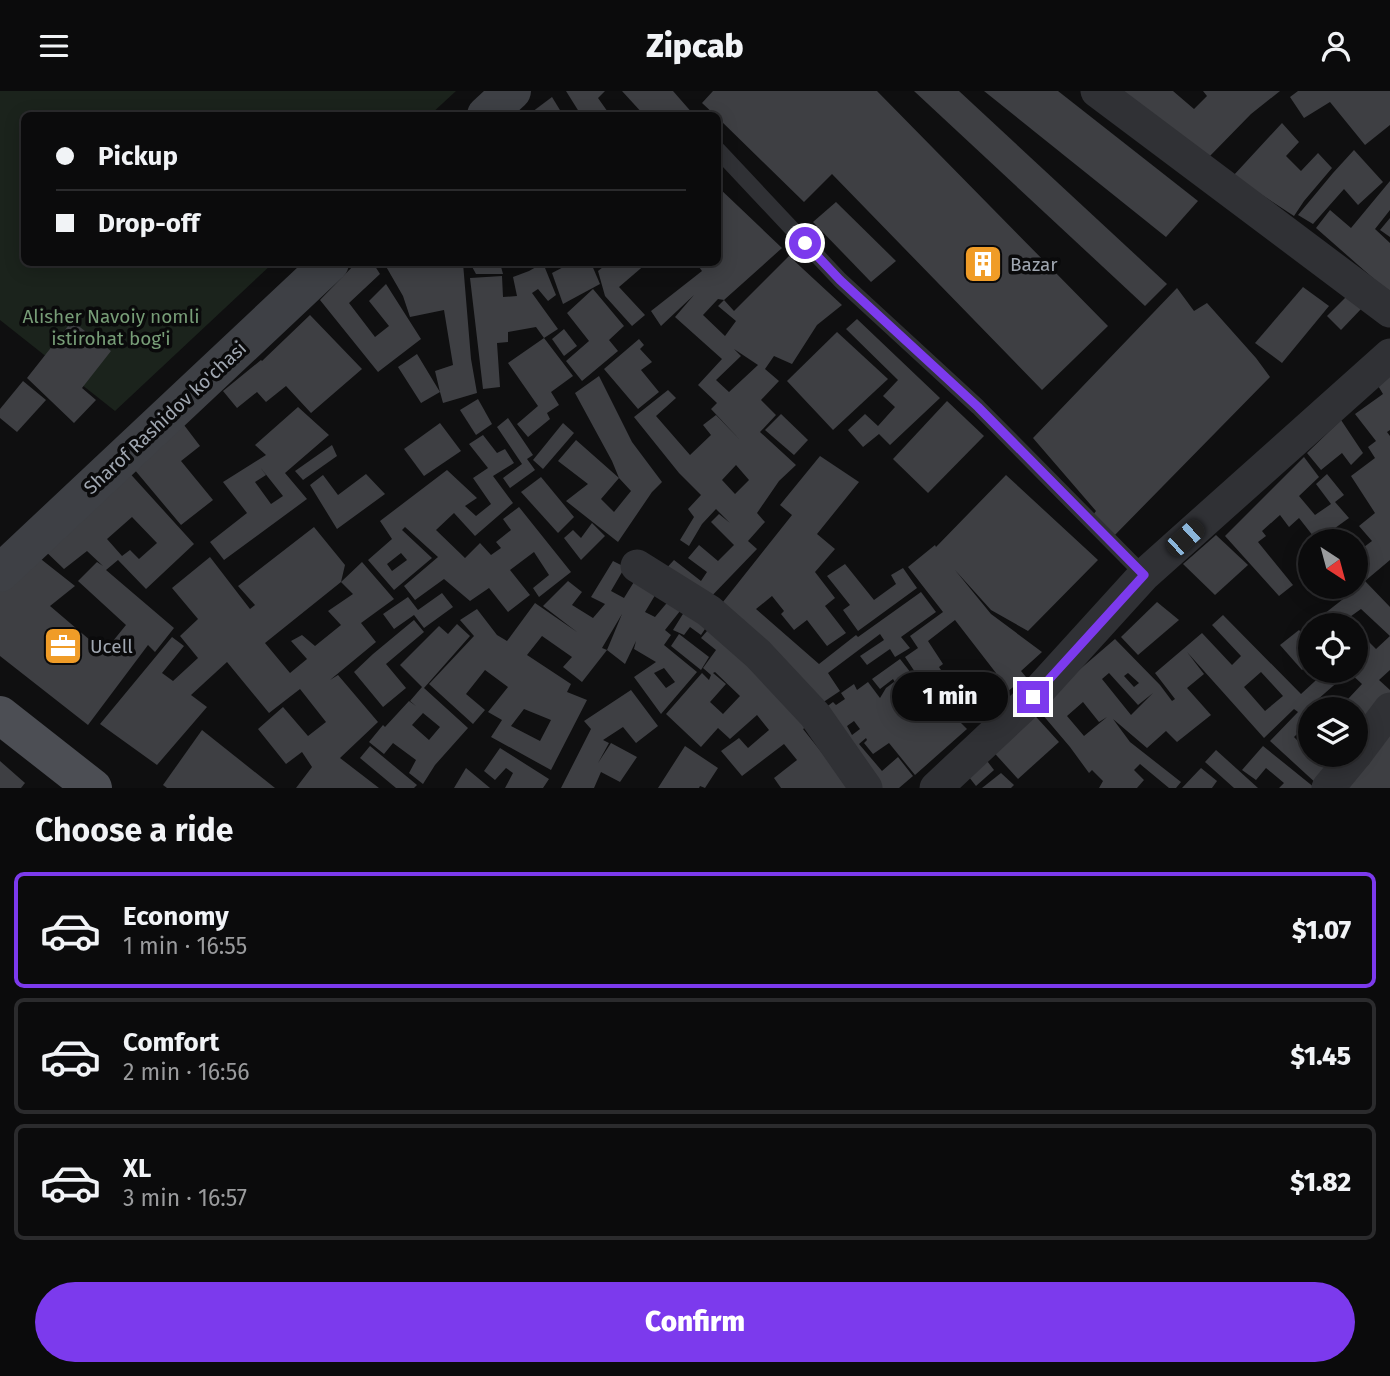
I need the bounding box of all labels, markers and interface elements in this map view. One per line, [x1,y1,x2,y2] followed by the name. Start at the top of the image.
[35,27,73,65] icon: menu
[646,27,744,65] text: Zipcab
[1317,27,1355,65] icon: person
[98,141,178,172] text: Pickup
[98,208,200,239] text: Drop-off
[789,227,821,259] route start
[962,243,1004,285] building icon: Bazar
[1010,253,1058,276] place label: Bazar
[22,305,200,350] park label: Alisher Navoiy nomli istirohat bog'i
[79,337,251,499] street label: Sharof Rashidov ko'chasi
[1163,516,1208,560] car
[1298,529,1368,599] north arrow
[1298,529,1368,767] map controls
[1298,613,1368,683] button: locate
[42,625,84,667] office icon: Ucell
[90,635,133,658] place label: Ucell
[893,673,1009,721] callout: 1 min
[1017,681,1049,713] route end
[922,682,978,710] text: 1 min
[1298,697,1368,767] button: layers
[35,811,233,849] text: Choose a ride
[39,899,102,962] icon: car
[123,901,229,932] text: Economy
[1292,915,1351,946] text: $1.07
[123,932,247,960] text: 1 min · 16:55
[39,1025,102,1088] icon: car
[123,1027,219,1058] text: Comfort
[1291,1041,1351,1072] text: $1.45
[123,1058,249,1086] text: 2 min · 16:56
[39,1151,102,1214] icon: car
[123,1153,151,1184] text: XL
[1290,1167,1351,1198] text: $1.82
[123,1184,247,1212] text: 3 min · 16:57
[35,1282,1355,1362] button: Confirm

